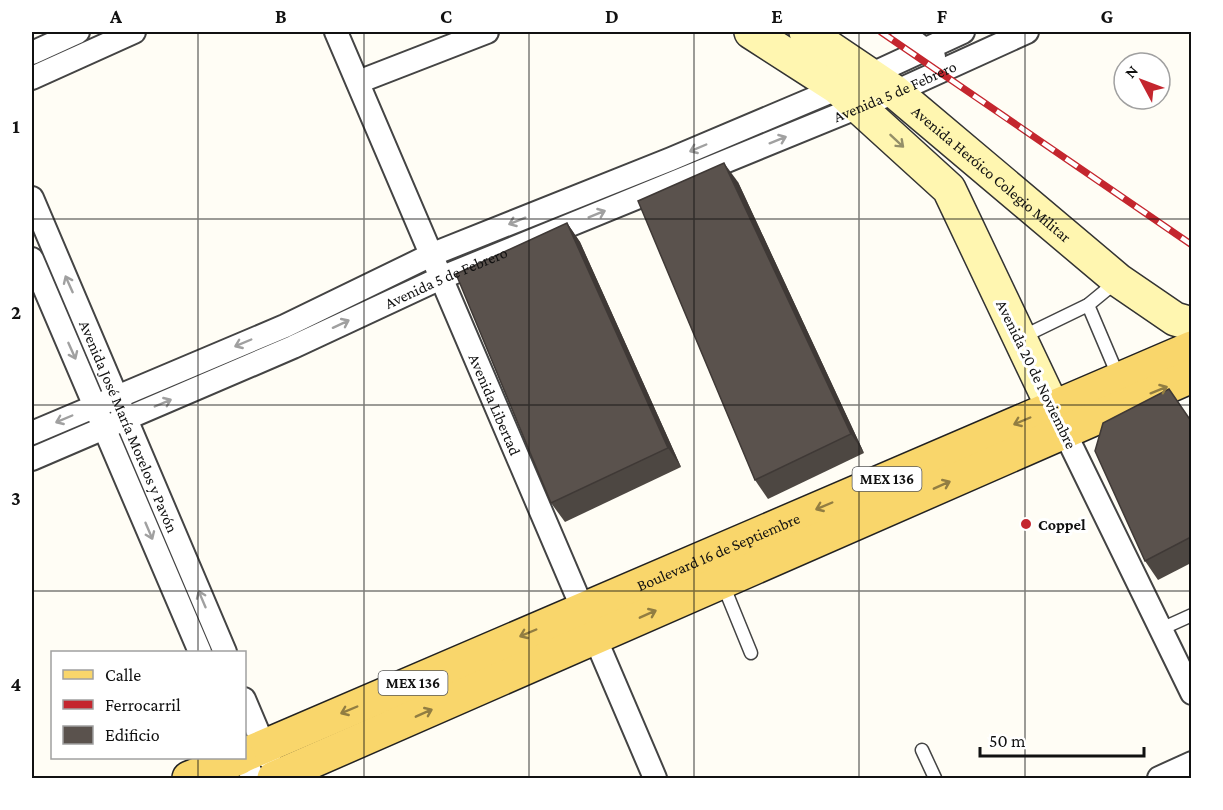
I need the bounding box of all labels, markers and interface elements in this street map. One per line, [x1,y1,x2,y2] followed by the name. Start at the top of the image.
[109,5,123,27] text: A
[275,5,287,27] text: B
[440,5,452,27] text: C
[605,5,619,27] text: D
[771,5,783,27] text: E
[937,5,948,27] text: F
[1101,5,1114,27] text: G
[1112,51,1172,111] north arrow
[831,57,959,125] street label: Avenida 5 de Febrero
[1121,62,1141,81] text: N
[909,102,1075,246] street label: Avenida Heróico Colegio Militar
[12,115,20,137] text: 1
[768,134,787,145] one-way arrow
[889,134,904,148] one-way arrow
[689,143,708,154] one-way arrow
[588,208,606,219] one-way arrow
[508,216,527,227] one-way arrow
[382,244,510,312] street label: Avenida 5 de Febrero
[62,275,74,293] one-way arrow
[993,297,1080,451] street label: Avenida 20 de Noviembre
[11,301,21,323] text: 2
[76,318,181,535] street label: Avenida José María Morelos y Pavón
[332,318,350,330] one-way arrow
[235,338,253,349] one-way arrow
[67,342,78,360] one-way arrow
[466,351,524,458] street label: Avenida Libertad
[1149,384,1168,395] one-way arrow
[153,397,171,408] one-way arrow
[55,414,73,426] one-way arrow
[1013,416,1032,427] one-way arrow
[852,467,922,491] road number: MEX 136
[932,479,951,490] one-way arrow
[11,487,21,509] text: 3
[815,501,833,512] one-way arrow
[634,509,802,594] street label: Boulevard 16 de Septiembre
[1038,516,1086,533] place label: Coppel
[1019,517,1033,531] marker: Coppel
[144,521,155,539] one-way arrow
[196,590,207,608] one-way arrow
[639,608,657,620] one-way arrow
[519,629,537,640] one-way arrow
[51,651,246,759] legend
[105,665,141,685] text: Calle
[378,671,448,695] road number: MEX 136
[11,673,22,695] text: 4
[105,695,181,715] text: Ferrocarril
[340,706,358,717] one-way arrow
[414,707,433,718] one-way arrow
[980,720,1144,758] scale bar
[105,725,160,745] text: Edificio
[989,731,1026,751] text: 50 m

